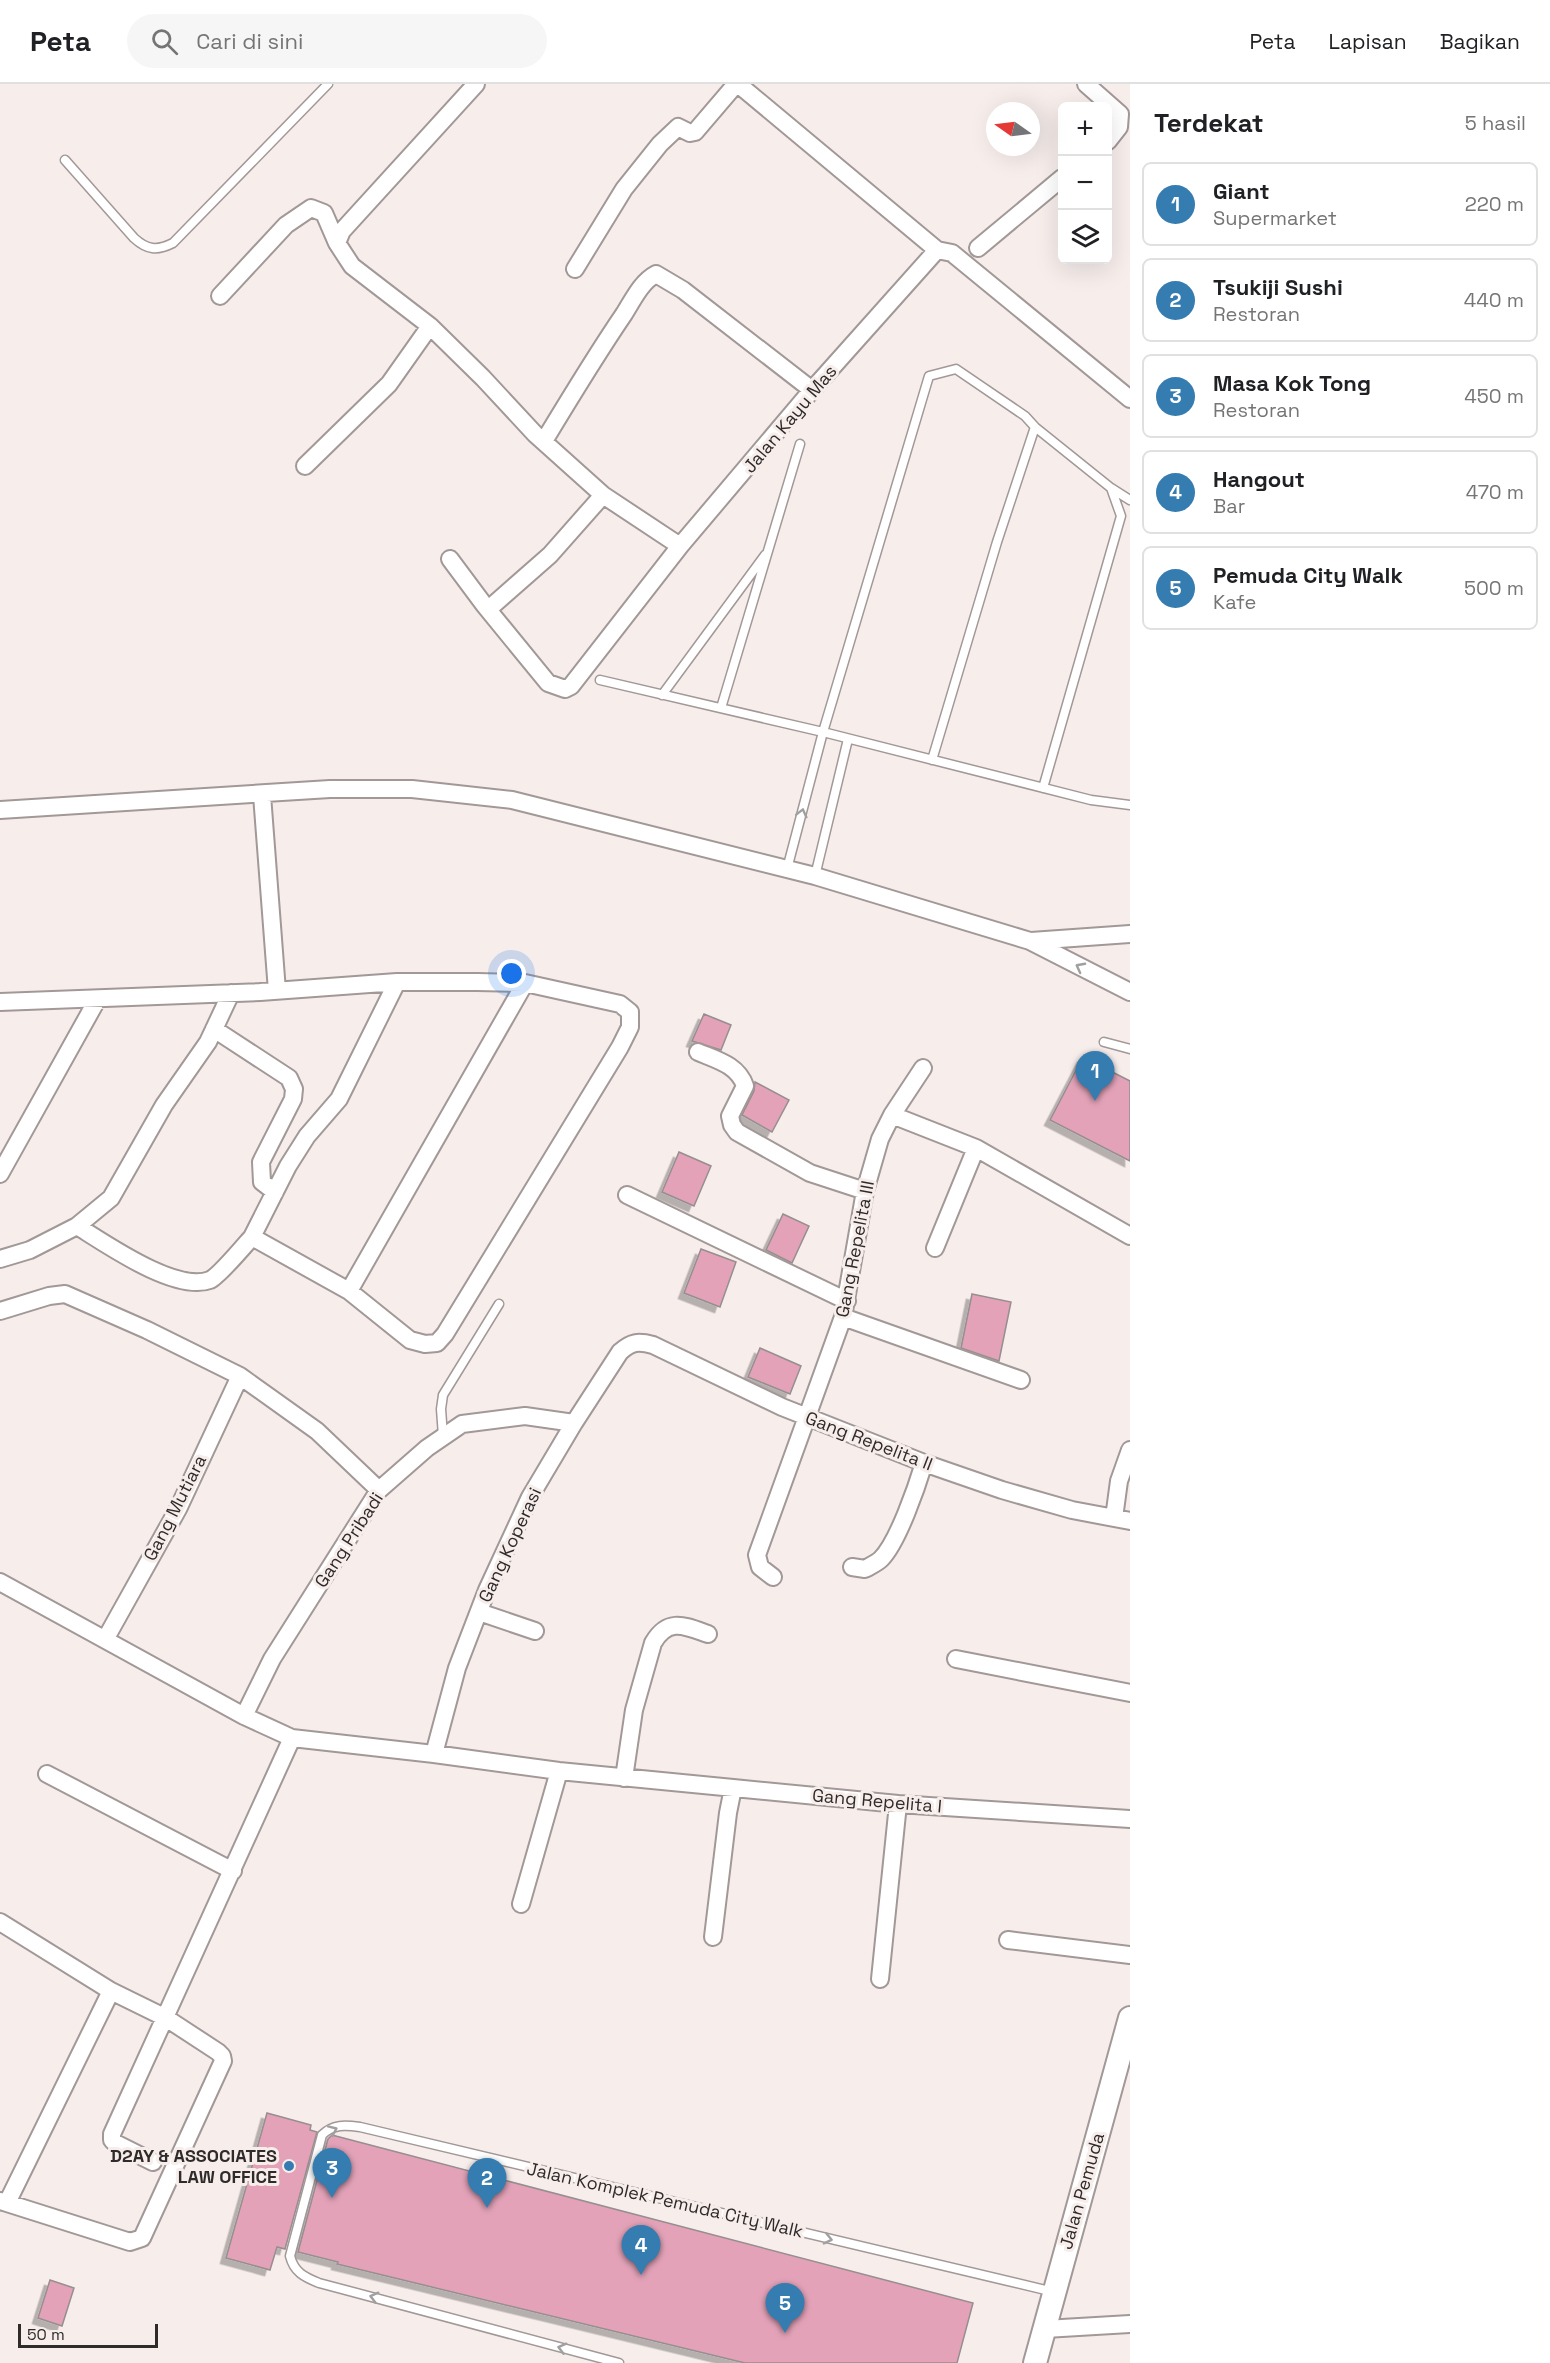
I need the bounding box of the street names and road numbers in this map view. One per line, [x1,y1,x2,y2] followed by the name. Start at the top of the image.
[738,360,842,477] street label: Jalan Kayu Mas
[830,1179,879,1319] street label: Gang Repelita III
[802,1406,936,1475] street label: Gang Repelita II
[138,1451,211,1565] street label: Gang Mutiara
[473,1484,546,1606] street label: Gang Koperasi
[309,1488,388,1592] street label: Gang Pribadi
[811,1783,943,1818] street label: Gang Repelita I
[1054,2130,1109,2252] street label: Jalan Pemuda
[525,2156,806,2243] street label: Jalan Komplek Pemuda City Walk

